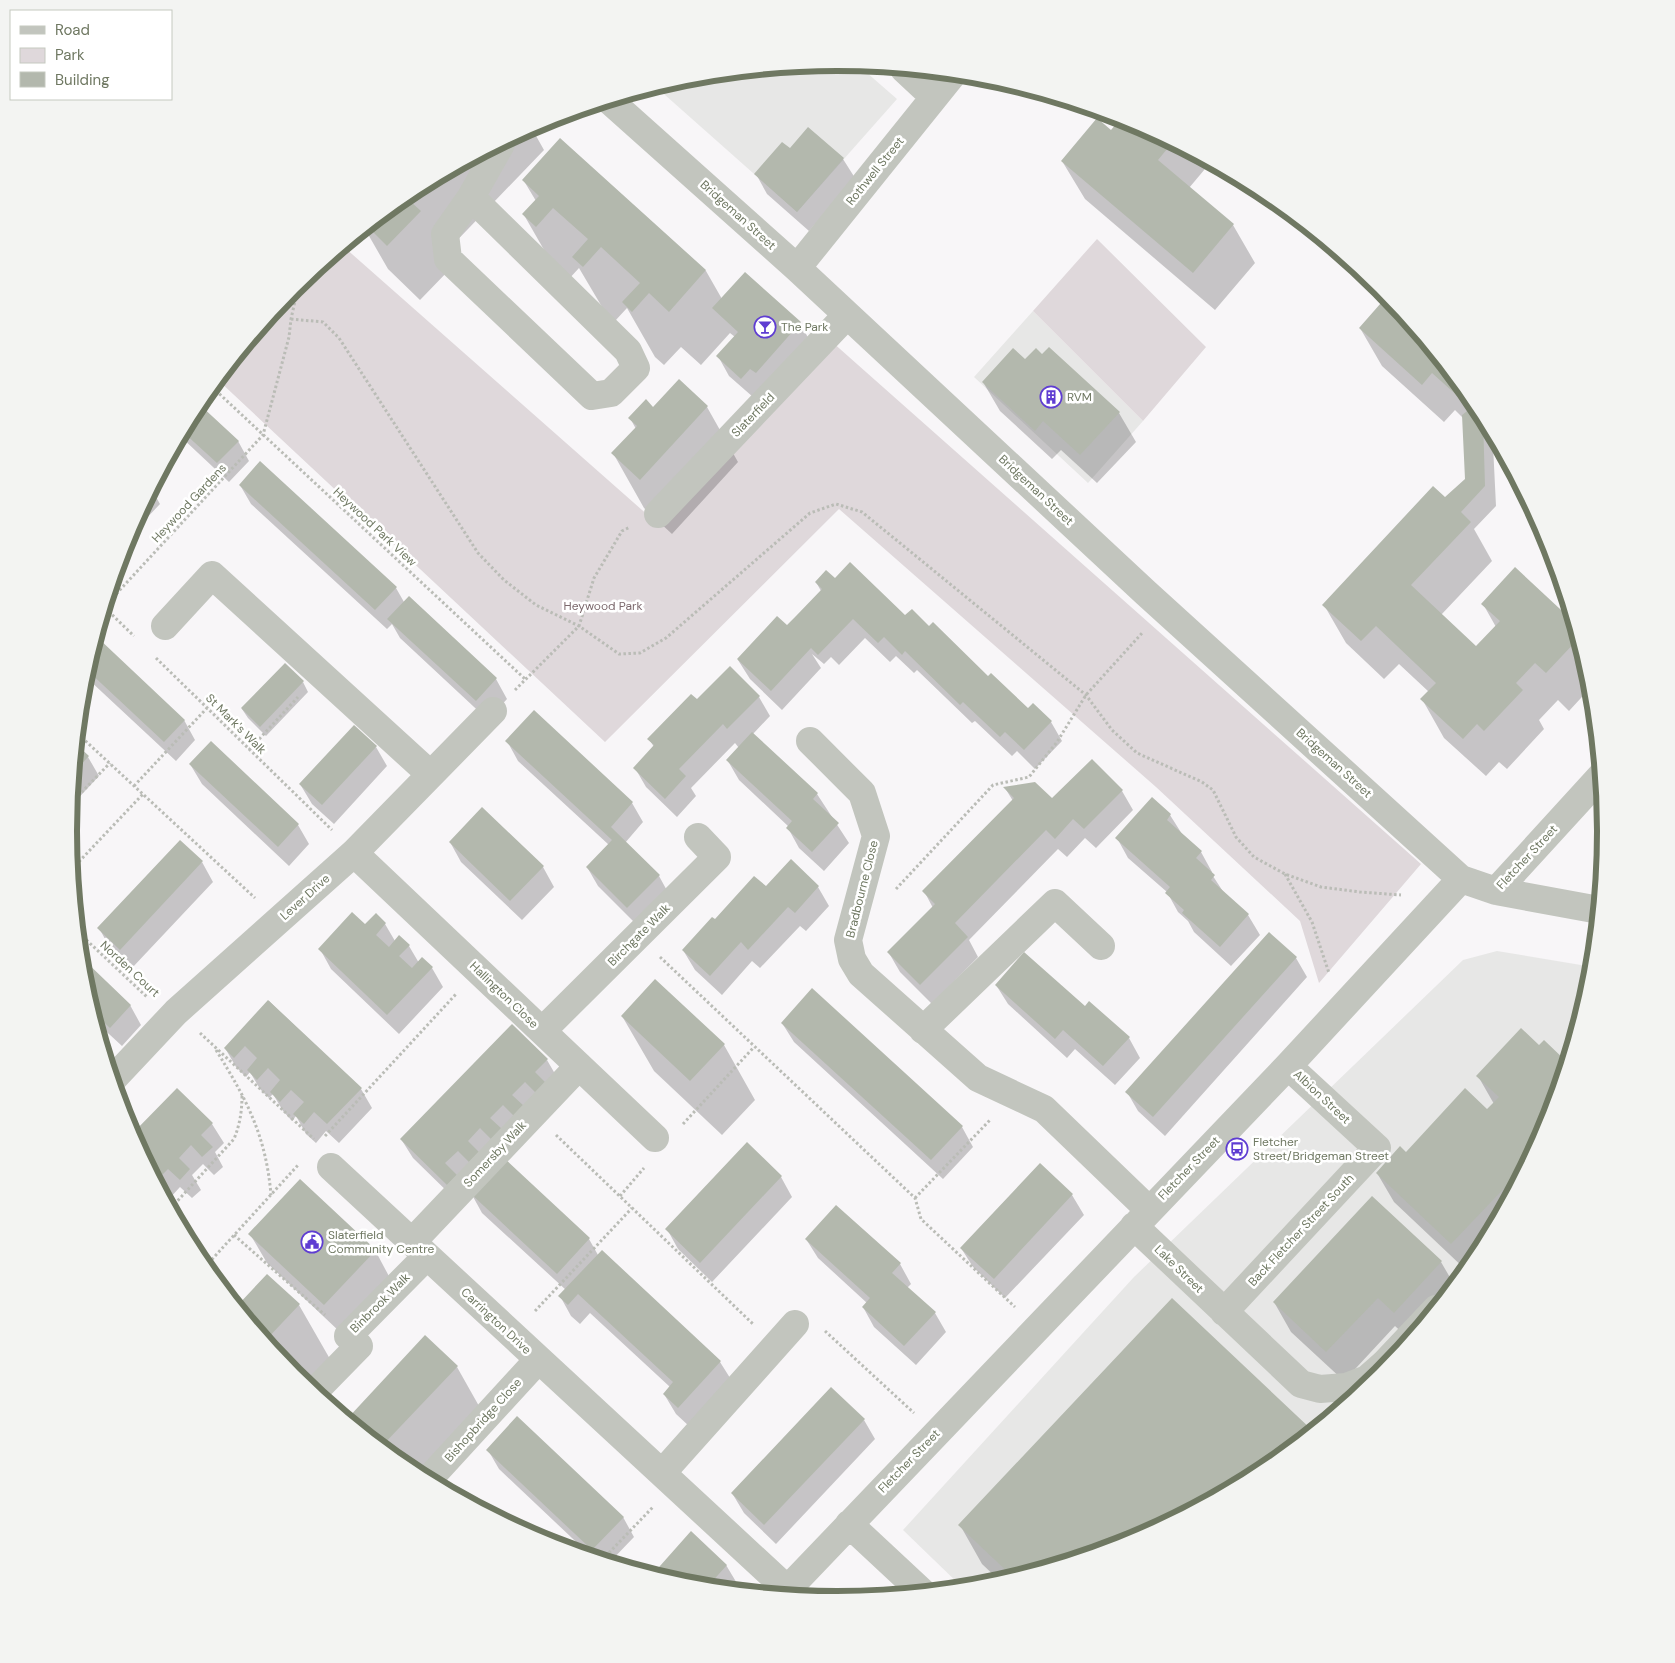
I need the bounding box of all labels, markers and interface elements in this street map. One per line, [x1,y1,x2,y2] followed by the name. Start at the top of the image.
[10,10,172,100] legend
[55,20,90,40] text: Road
[55,45,85,65] text: Park
[55,70,110,90] text: Building
[842,133,908,208] street label: Rothwell Street
[697,177,779,253] street label: Bridgeman Street
[753,315,777,339] bar icon: The Park
[781,319,828,335] place label: The Park
[1039,385,1063,409] building icon: RVM
[728,389,778,441] street label: Slaterfield
[1067,389,1092,405] place label: RVM
[995,451,1077,529] street label: Bridgeman Street
[148,460,230,546] street label: Heywood Gardens
[330,484,420,570] street label: Heywood Park View
[564,598,643,614] park label: Heywood Park
[202,690,270,758] street label: St Mark's Walk
[1293,725,1375,801] street label: Bridgeman Street
[1493,821,1561,893] street label: Fletcher Street
[842,838,882,939] street label: Bradbourne Close
[277,870,333,924] street label: Lever Drive
[604,900,674,970] street label: Birchgate Walk
[97,937,163,1001] street label: Norden Court
[466,958,542,1032] street label: Hallington Close
[1290,1067,1354,1128] street label: Albion Street
[460,1117,530,1191] street label: Somersby Walk
[1155,1133,1224,1203] street label: Fletcher Street
[1253,1134,1389,1164] place label: Fletcher Street/Bridgeman Street
[1225,1137,1249,1161] bus stop icon: Fletcher Street/Bridgeman Street
[1245,1170,1357,1290] street label: Back Fletcher Street South
[328,1227,435,1257] place label: Slaterfield Community Centre
[300,1230,324,1254] public building icon: Slaterfield Community Centre
[1151,1242,1207,1297] street label: Lake Street
[347,1270,413,1336] street label: Binbrook Walk
[457,1284,535,1358] street label: Carrington Drive
[441,1374,525,1465] street label: Bishopbridge Close
[875,1426,944,1496] street label: Fletcher Street

